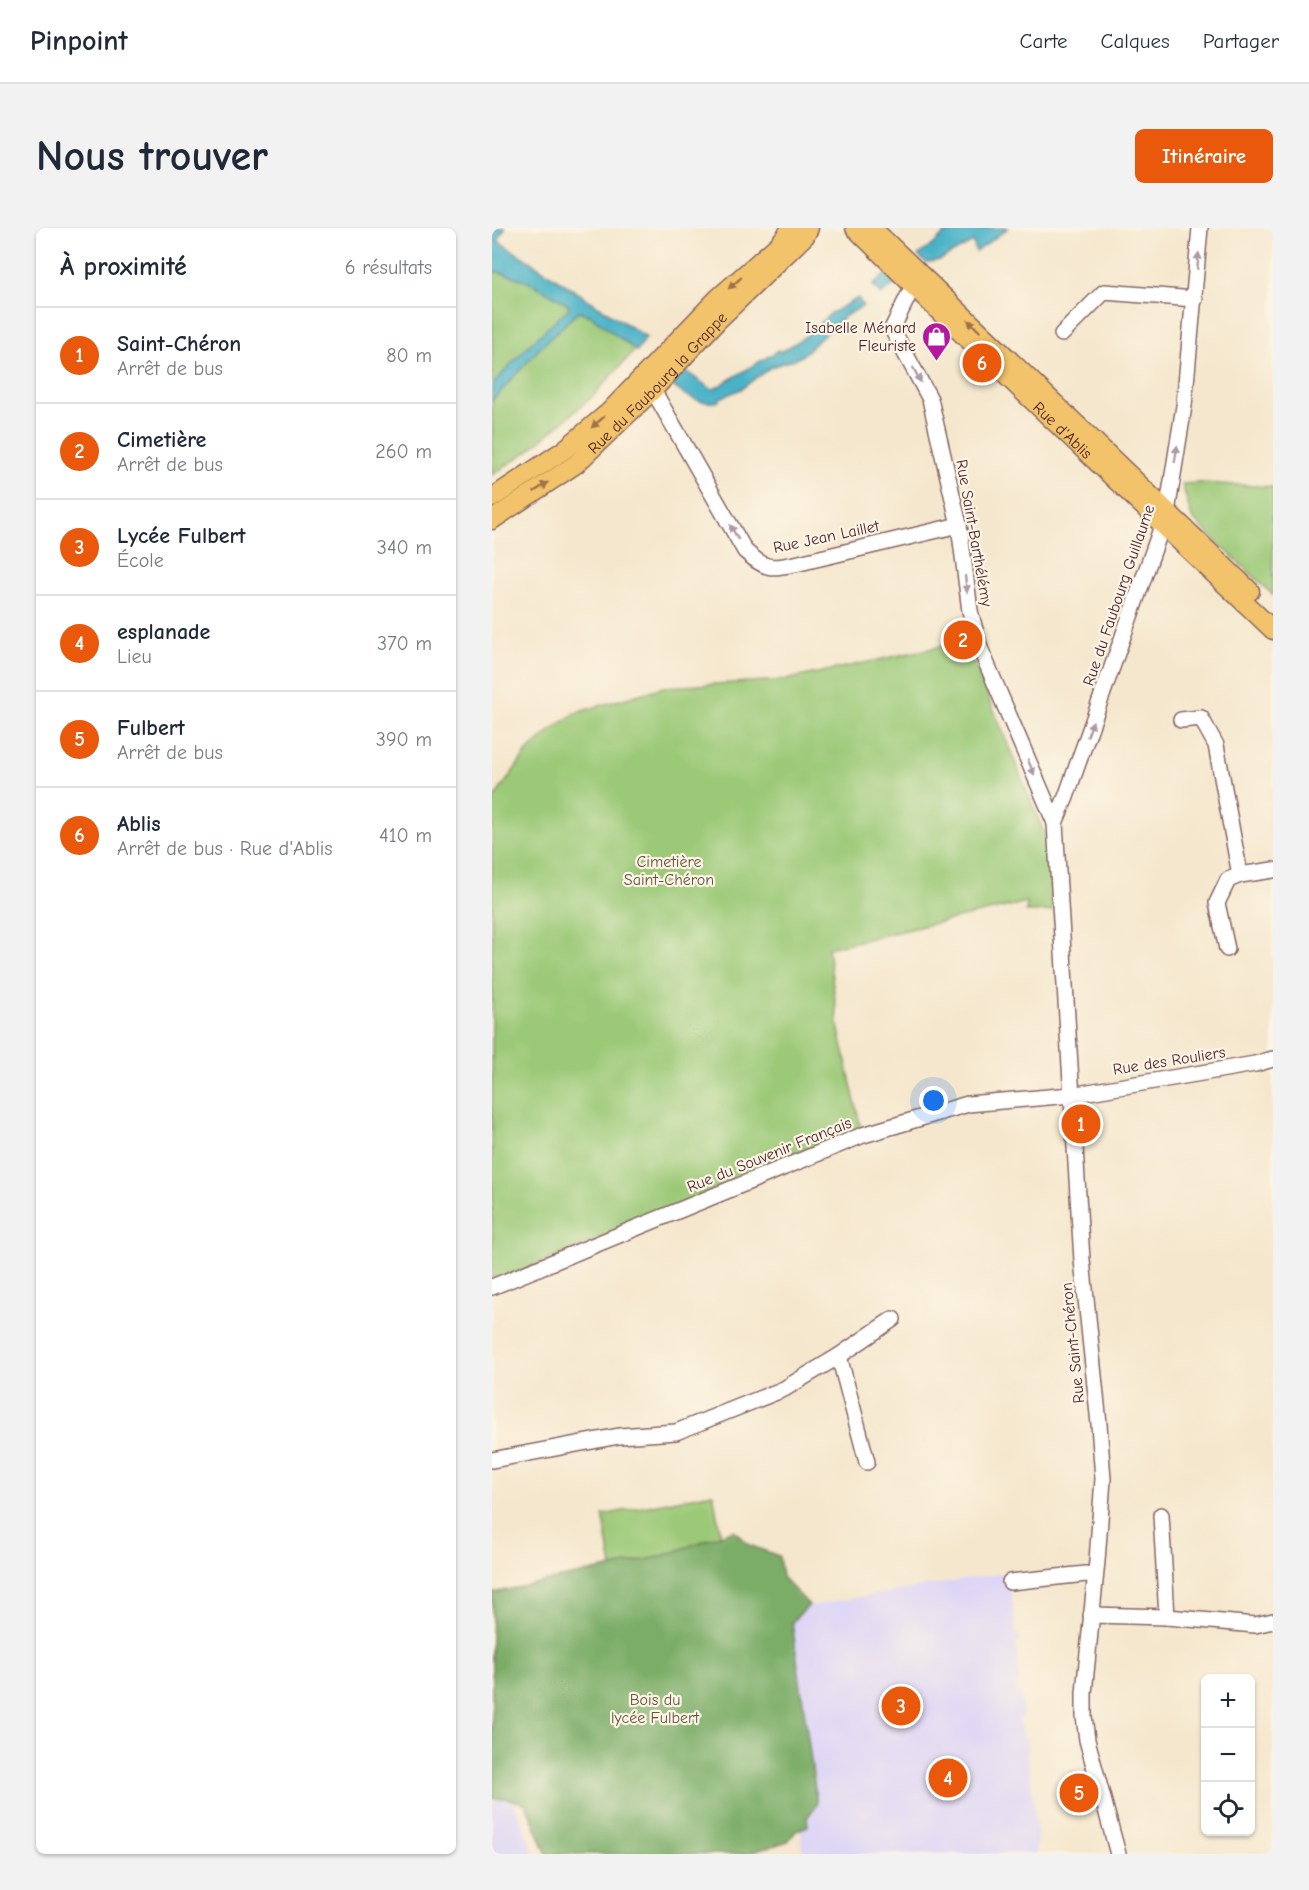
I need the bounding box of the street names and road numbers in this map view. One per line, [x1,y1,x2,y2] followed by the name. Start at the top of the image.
[585,309,731,458] street label: Rue du Faubourg la Grappe
[1029,398,1096,463] street label: Rue d'Ablis
[952,458,996,609] street label: Rue Saint-Barthélémy
[1079,502,1158,688] street label: Rue du Faubourg Guillaume
[771,517,881,557] street label: Rue Jean Laillet
[1112,1043,1227,1079] street label: Rue des Rouliers
[685,1114,855,1196] street label: Rue du Souvenir Français
[1058,1282,1088,1404] street label: Rue Saint-Chéron

